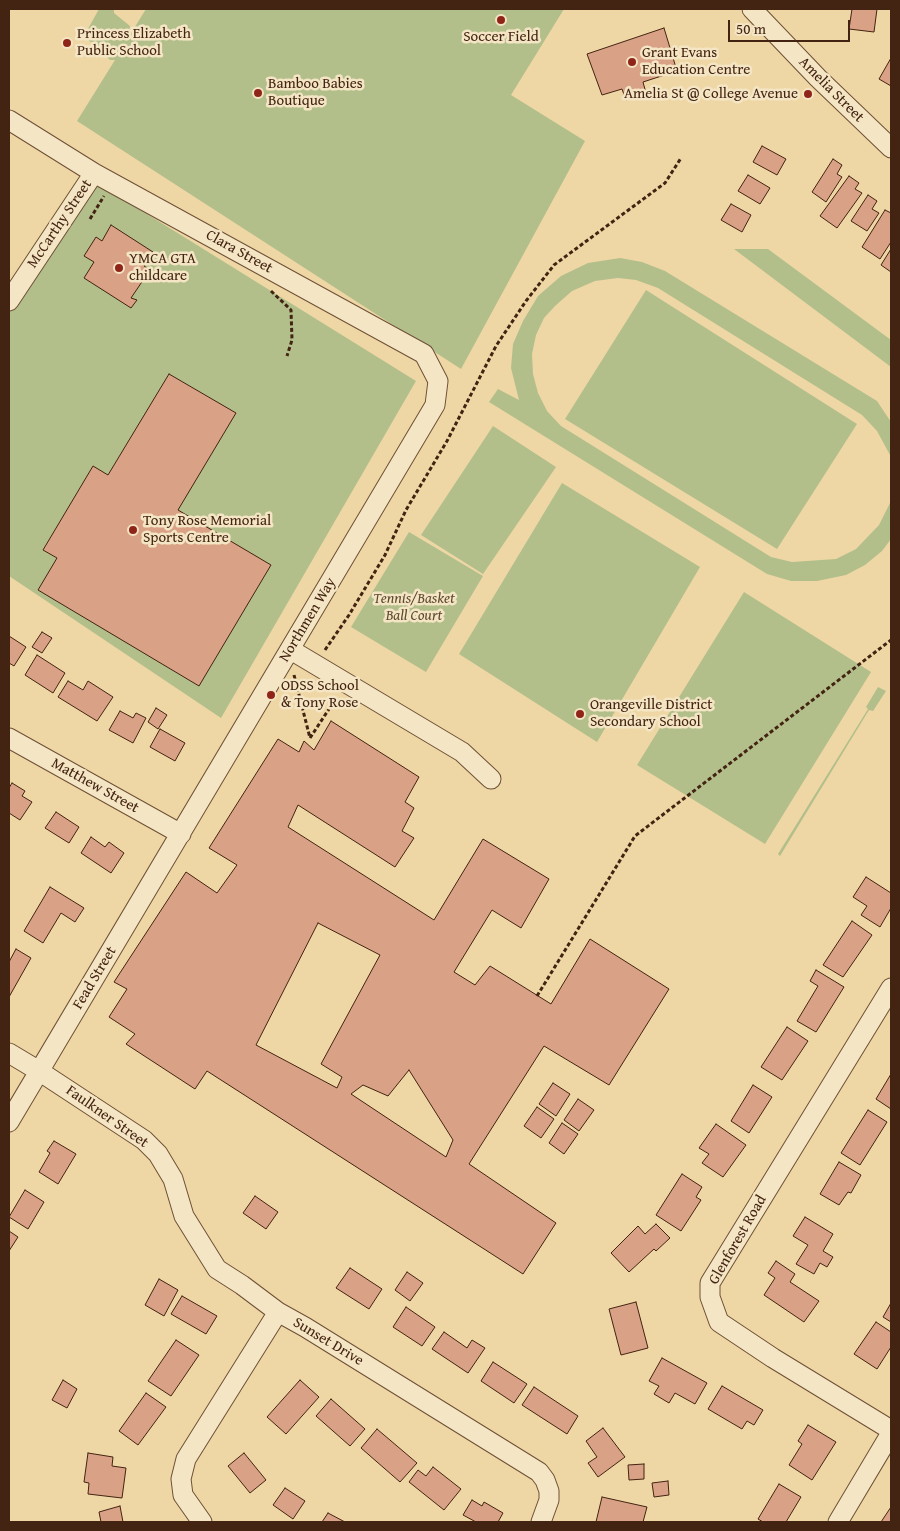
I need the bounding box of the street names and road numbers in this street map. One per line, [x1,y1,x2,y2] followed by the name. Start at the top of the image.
[795,54,867,126] street label: Amelia Street
[24,176,96,272] street label: McCarthy Street
[202,226,276,278] street label: Clara Street
[276,575,340,665] street label: Northmen Way
[48,755,142,817] street label: Matthew Street
[69,943,121,1013] street label: Fead Street
[62,1082,152,1152] street label: Faulkner Street
[705,1192,771,1288] street label: Glenforest Road
[289,1314,367,1370] street label: Sunset Drive

